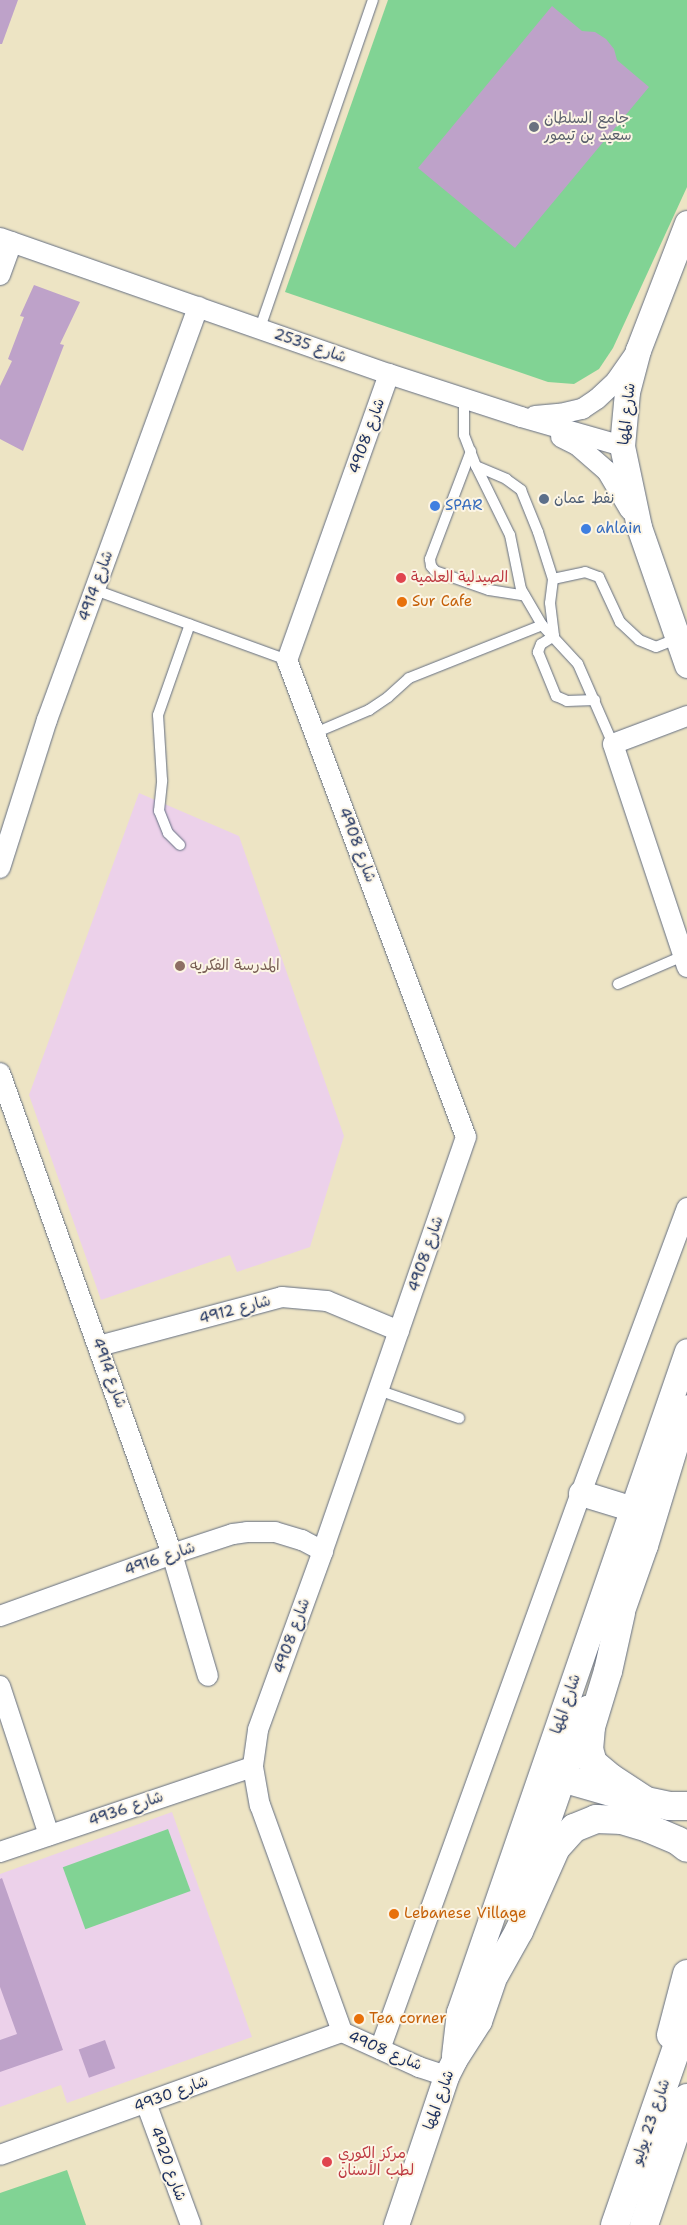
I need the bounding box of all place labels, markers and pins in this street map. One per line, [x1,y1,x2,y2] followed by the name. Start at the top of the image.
[544,109,632,144] place label: جامع السلطان سعيد بن تيمور
[528,121,540,133] marker: جامع السلطان سعيد بن تيمور
[554,490,614,508] place label: نفط عمان
[538,493,550,505] marker: نفط عمان
[445,497,482,515] place label: SPAR
[429,500,441,512] marker: SPAR
[596,520,641,538] place label: ahlain
[580,523,592,535] marker: ahlain
[411,569,508,587] place label: الصيدلية العلمية
[395,572,407,584] marker: الصيدلية العلمية
[412,593,472,611] place label: Sur Cafe
[396,596,408,608] marker: Sur Cafe
[190,957,280,975] place label: المدرسة الفكريه
[174,960,186,972] marker: المدرسة الفكريه
[404,1905,527,1923] place label: Lebanese Village
[388,1908,400,1920] marker: Lebanese Village
[369,2010,446,2028] place label: Tea corner
[353,2013,365,2025] marker: Tea corner
[338,2144,414,2179] place label: مركز الكوري لطب الأسنان
[320,2155,334,2169] marker: مركز الكوري لطب الأسنان

